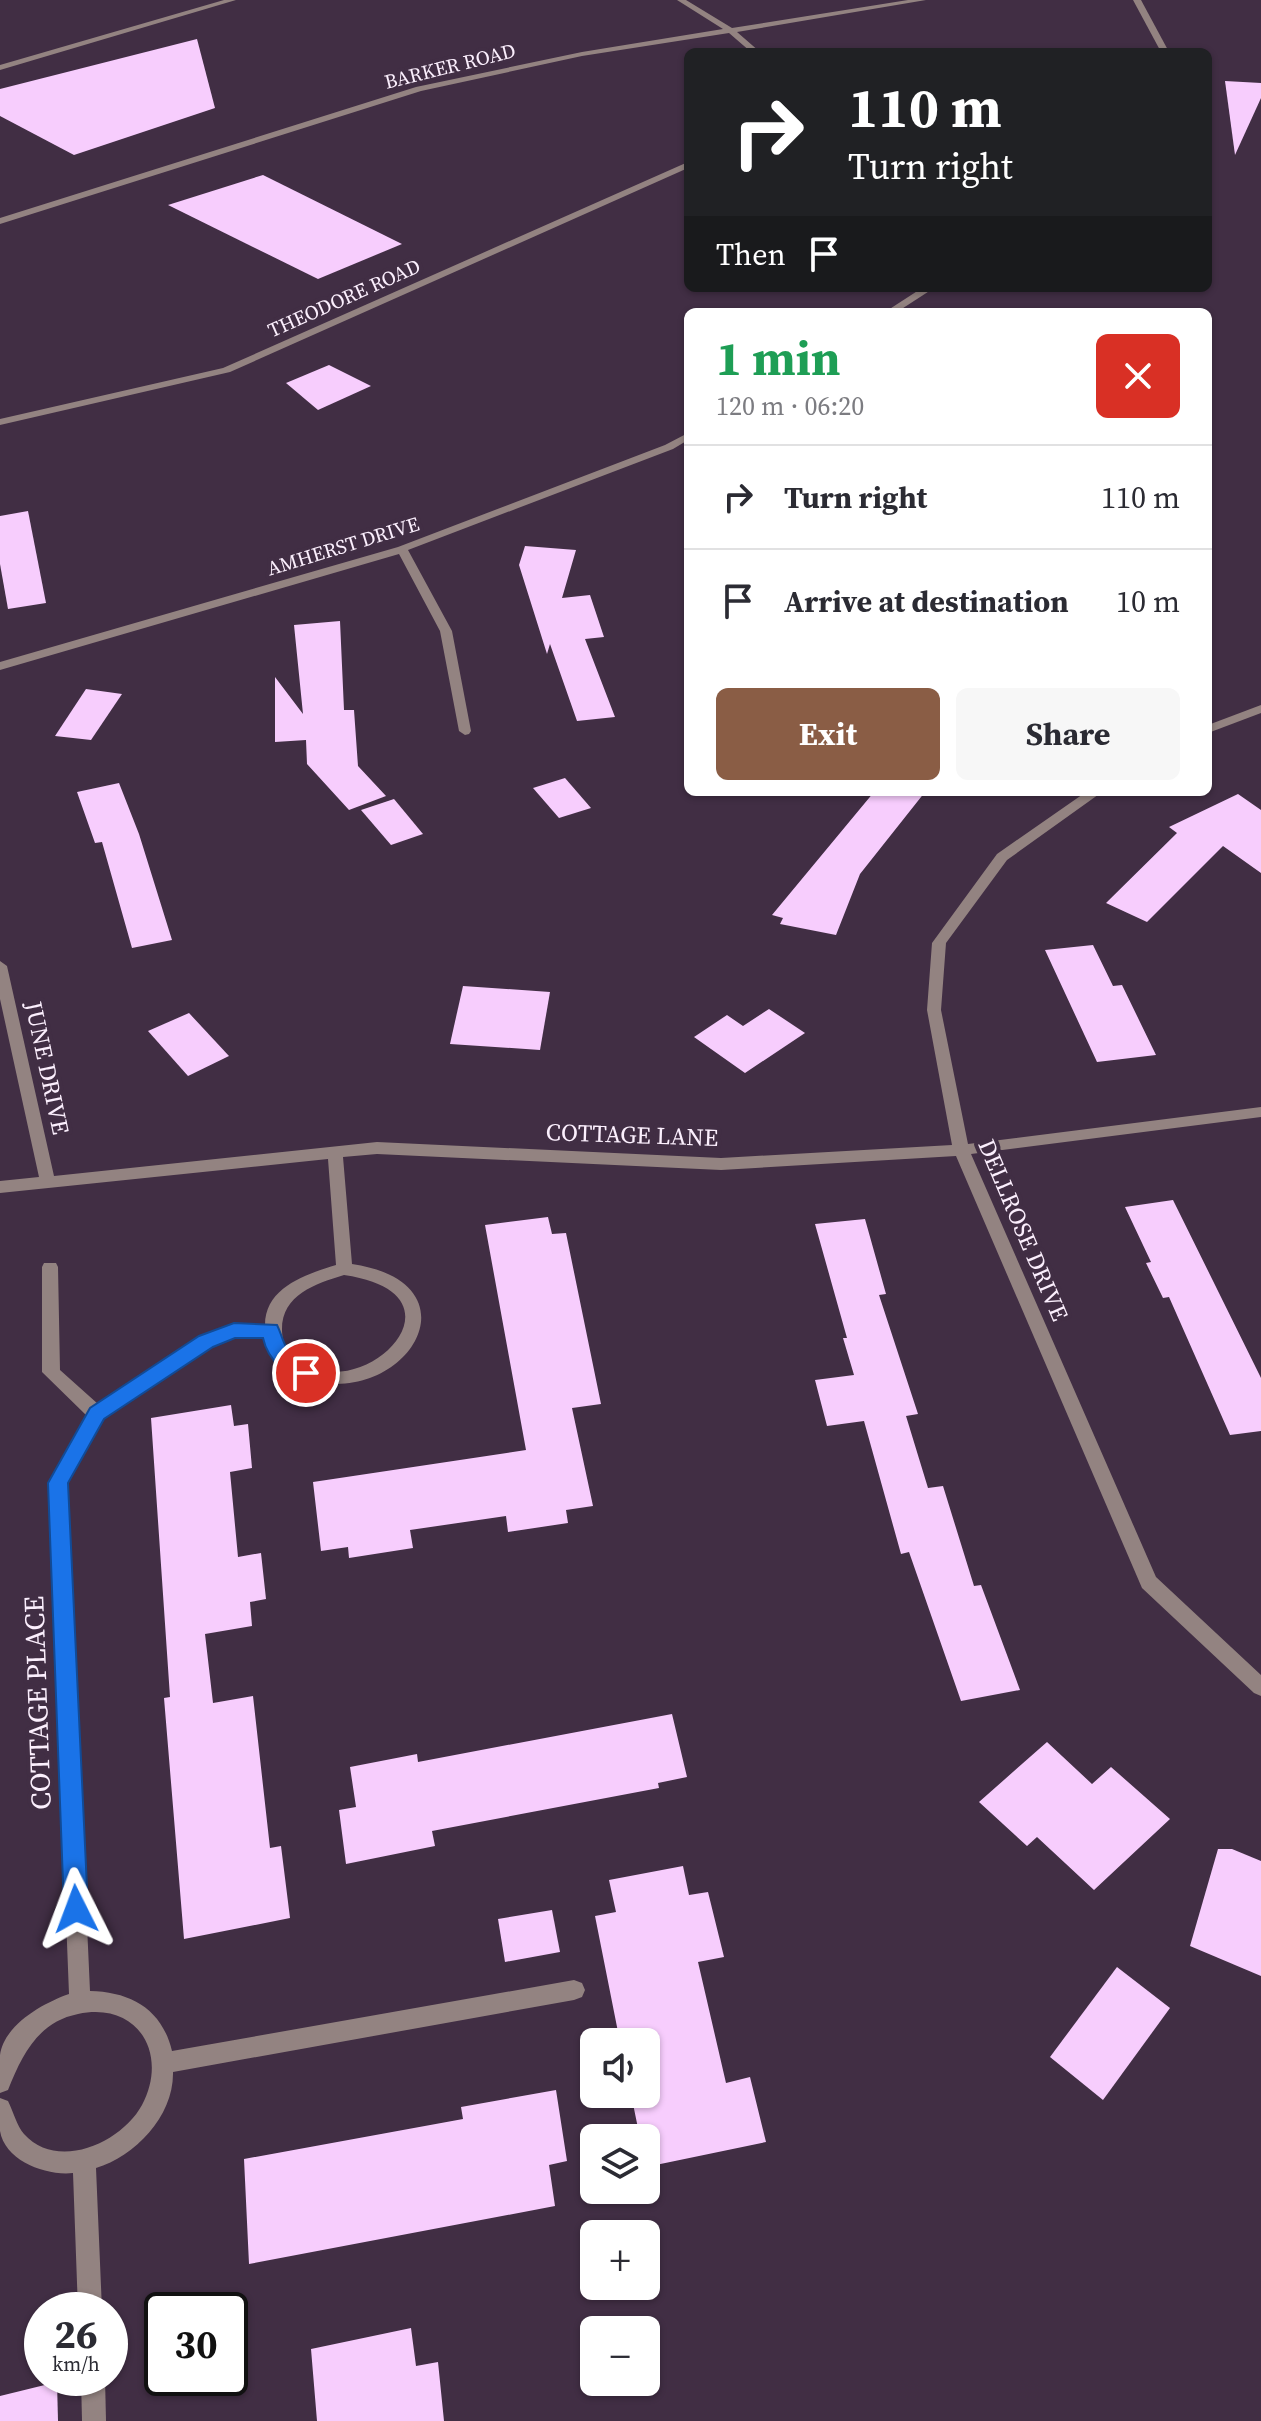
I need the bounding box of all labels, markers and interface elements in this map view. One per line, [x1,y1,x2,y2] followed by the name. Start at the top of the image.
[381,36,519,96] street label: BARKER ROAD
[848,69,1002,146] text: 110 m
[716,80,820,184] icon: right
[848,142,1013,191] text: Turn right
[802,232,846,276] icon: arrive
[716,234,786,275] text: Then
[263,252,425,344] street label: THEODORE ROAD
[716,325,841,391] text: 1 min
[1096,334,1180,418] button: close
[716,388,864,424] text: 120 m · 06:20
[716,475,760,519] icon: right
[784,477,927,518] text: Turn right
[1101,477,1180,518] text: 110 m
[263,510,423,582] street label: AMHERST DRIVE
[716,579,760,623] icon: arrive
[784,581,1069,622] text: Arrive at destination
[1116,581,1180,622] text: 10 m
[716,688,940,780] button: Exit
[956,688,1180,780] button: Share
[17,997,78,1137] street label: JUNE DRIVE
[545,1115,719,1154] street label: COTTAGE LANE
[970,1134,1077,1326] street label: DELLROSE DRIVE
[272,1339,340,1407] pin
[284,1351,328,1395] icon: arrive
[14,1595,60,1811] street label: COTTAGE PLACE
[34,1867,118,1951] position arrow
[580,2028,660,2396] map controls
[580,2028,660,2108] button: sound
[580,2124,660,2204] button: layers
[580,2220,660,2300] button: +
[144,2292,248,2396] speed limit sign: 30
[54,2307,98,2361] text: 26
[580,2316,660,2396] button: −
[52,2350,100,2378] text: km/h

